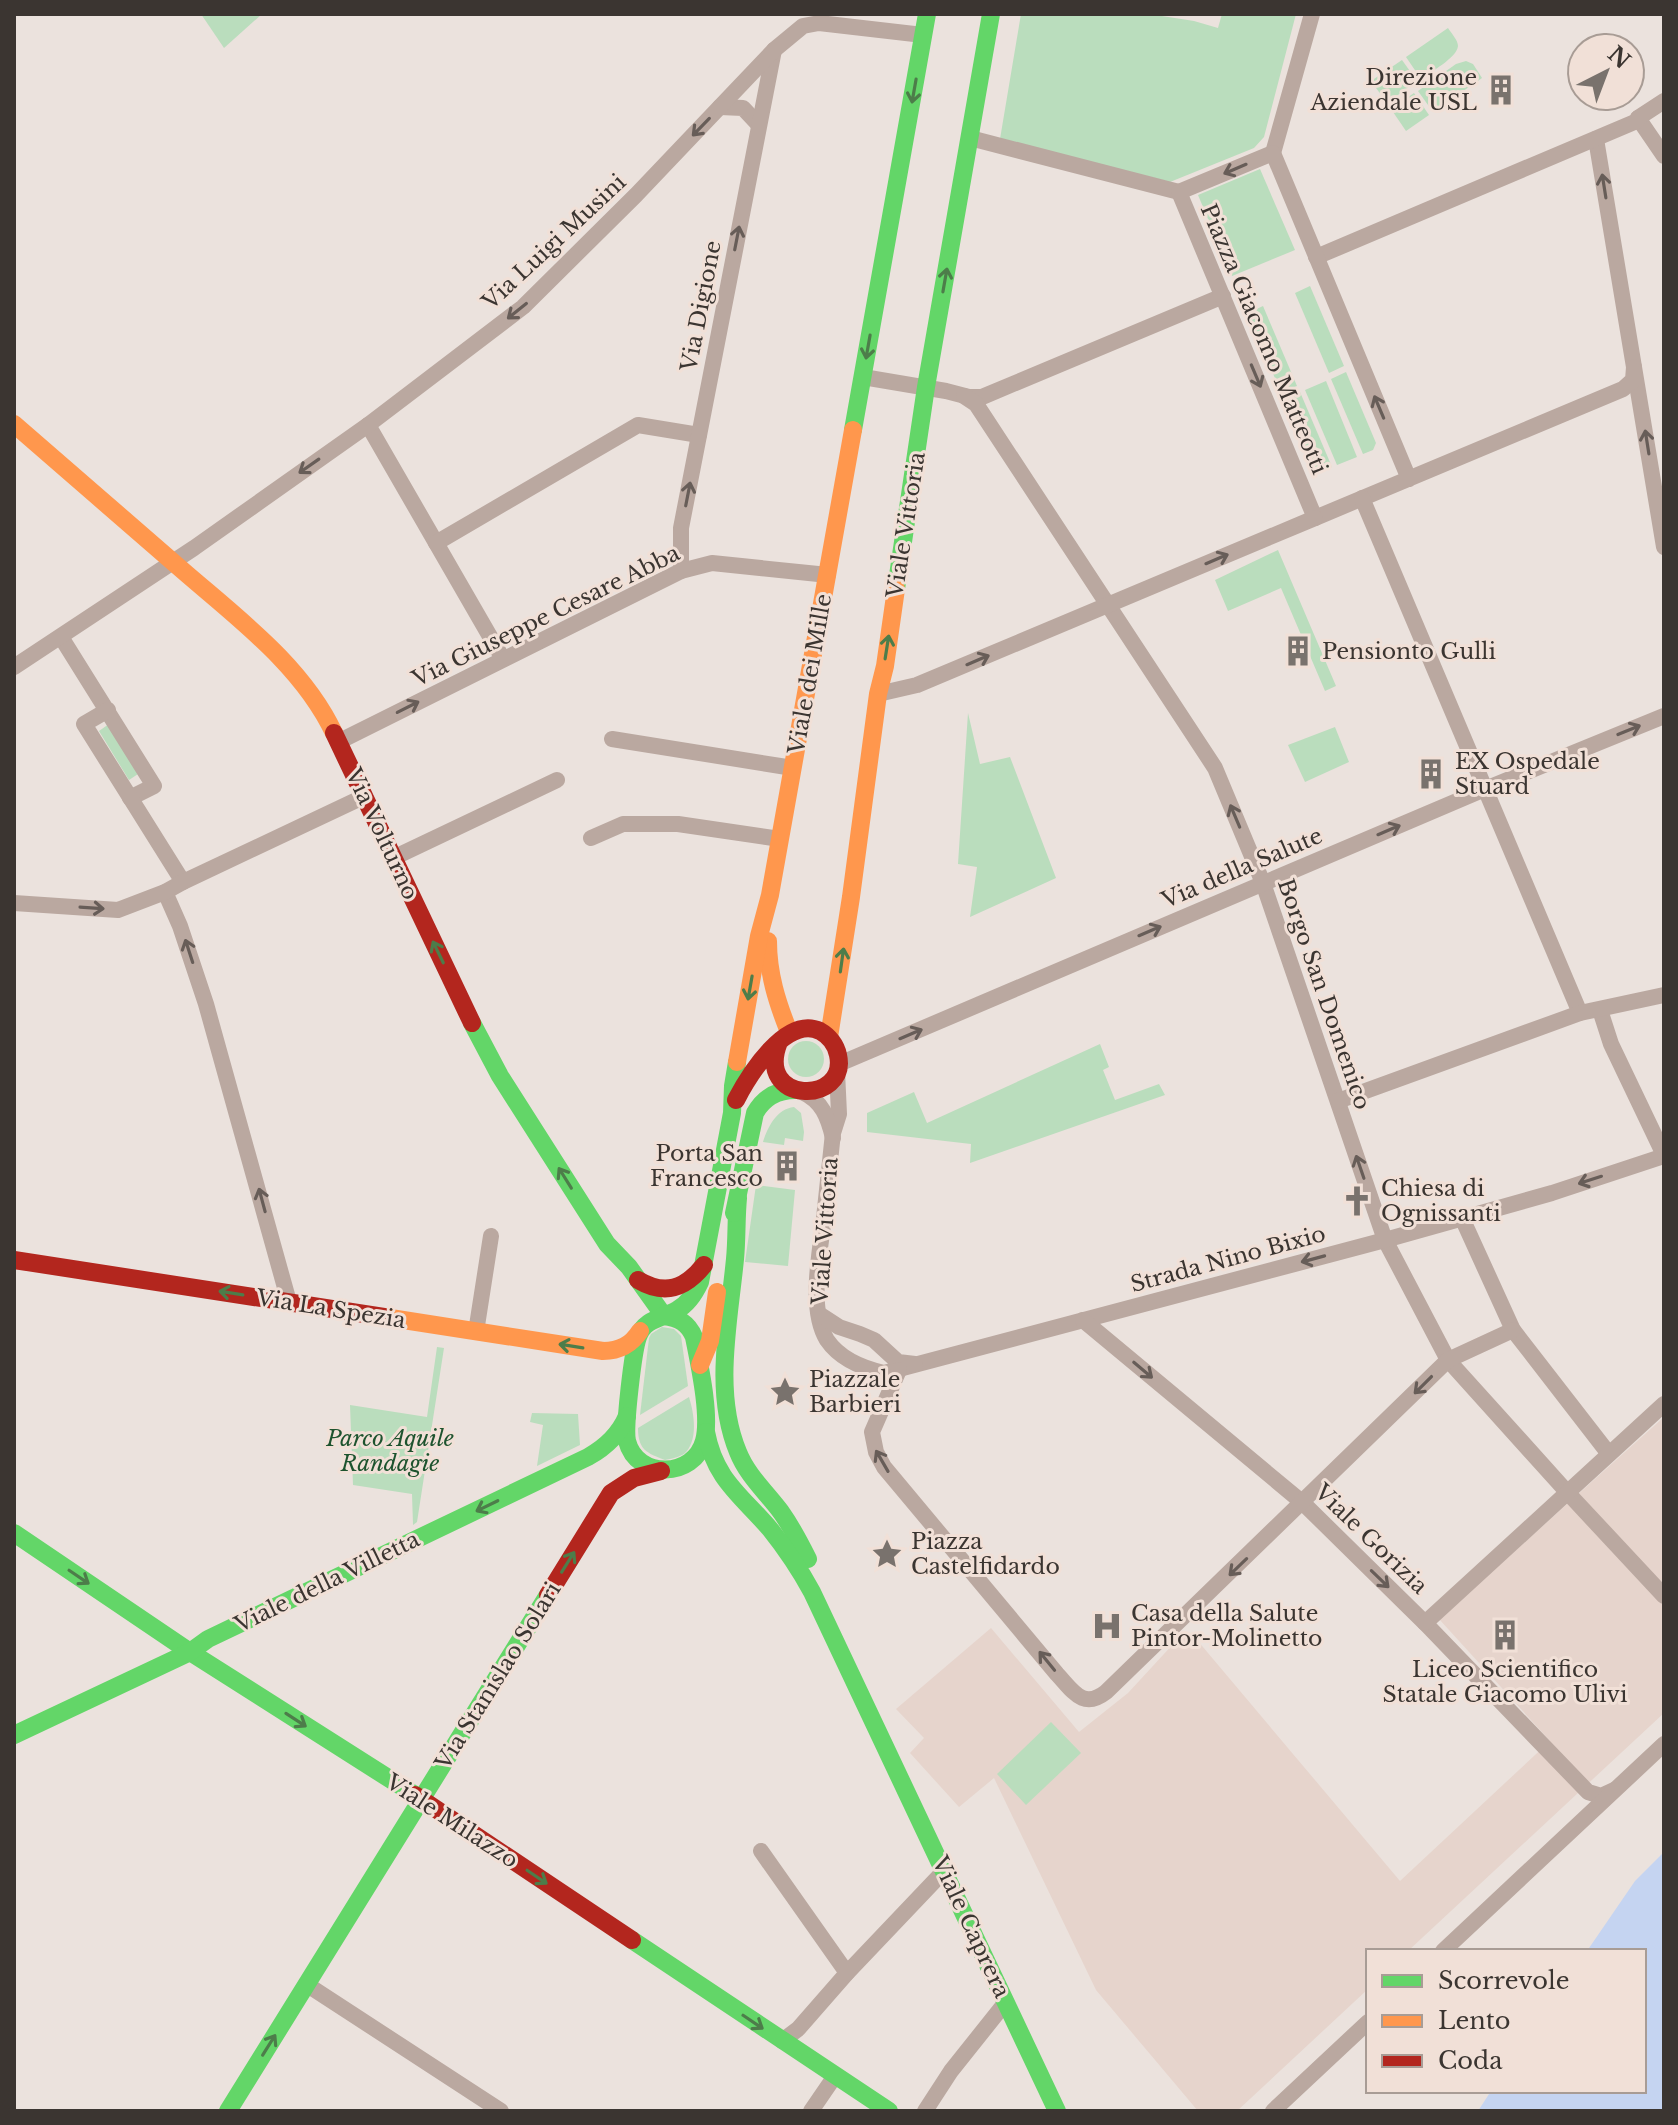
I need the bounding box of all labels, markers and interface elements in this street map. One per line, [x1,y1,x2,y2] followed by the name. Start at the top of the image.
[1566,32,1646,112] north arrow
[1602,41,1636,75] text: N
[1309,64,1477,116] place label: Direzione Aziendale USL
[1484,73,1518,107] building icon: Direzione Aziendale USL
[905,78,920,103] one-way arrow
[692,117,711,136] one-way arrow
[1223,162,1248,177] one-way arrow
[476,168,632,316] street label: Via Luigi Musini
[1596,174,1611,199] one-way arrow
[1195,200,1333,479] street label: Piazza Giacomo Matteotti
[730,226,745,251] one-way arrow
[675,238,727,375] street label: Via Digione
[939,267,954,293] one-way arrow
[507,302,528,320] one-way arrow
[860,334,875,359] one-way arrow
[1250,363,1264,388] one-way arrow
[1370,395,1385,420] one-way arrow
[1638,430,1653,455] one-way arrow
[881,449,931,601] street label: Viale Vittoria
[298,458,320,475] one-way arrow
[681,481,696,507] one-way arrow
[407,539,685,693] street label: Via Giuseppe Cesare Abba
[1205,551,1229,566] one-way arrow
[782,592,837,757] street label: Viale dei Mille
[1281,634,1315,668] building icon: Pensionto Gulli
[880,635,895,660] one-way arrow
[1322,638,1496,665] place label: Pensionto Gulli
[965,651,990,666] one-way arrow
[396,699,420,714] one-way arrow
[1616,722,1641,736] one-way arrow
[1455,748,1600,800] place label: EX Ospedale Stuard
[1414,757,1448,791] building icon: EX Ospedale Stuard
[339,763,424,904] street label: Via Volturno
[1227,805,1241,829] one-way arrow
[1376,821,1401,836] one-way arrow
[1157,822,1326,914] street label: Via della Salute
[1272,875,1376,1113] street label: Borgo San Domenico
[78,901,105,916] one-way arrow
[1137,923,1162,938] one-way arrow
[180,938,195,963] one-way arrow
[430,940,445,964] one-way arrow
[835,947,850,973] one-way arrow
[741,975,756,1000] one-way arrow
[898,1025,923,1040] one-way arrow
[650,1140,763,1192] place label: Porta San Francesco
[770,1149,804,1183] building icon: Porta San Francesco
[1352,1154,1367,1179] one-way arrow
[806,1156,844,1307] street label: Viale Vittoria
[556,1168,573,1190] one-way arrow
[1578,1174,1603,1189] one-way arrow
[1381,1175,1501,1227] place label: Chiesa di Ognissanti
[1340,1184,1374,1218] church icon: Chiesa di Ognissanti
[254,1188,269,1214] one-way arrow
[1128,1220,1328,1298] street label: Strada Nino Bixio
[1301,1253,1327,1268] one-way arrow
[254,1284,408,1334] street label: Via La Spezia
[219,1285,244,1300] one-way arrow
[559,1338,584,1353] one-way arrow
[1133,1361,1153,1379] one-way arrow
[809,1366,902,1418] place label: Piazzale Barbieri
[768,1375,802,1409] place icon: Piazzale Barbieri
[1414,1375,1433,1394] one-way arrow
[325,1425,454,1477] park label: Parco Aquile Randagie
[874,1450,890,1473] one-way arrow
[1308,1478,1434,1600] street label: Viale Gorizia
[475,1499,499,1514] one-way arrow
[229,1525,425,1639] street label: Viale della Villetta
[911,1528,1060,1580] place label: Piazza Castelfidardo
[870,1537,904,1571] place icon: Piazza Castelfidardo
[561,1551,577,1574] one-way arrow
[1228,1557,1248,1575] one-way arrow
[67,1568,89,1585] one-way arrow
[1370,1569,1390,1588] one-way arrow
[429,1577,567,1776] street label: Via Stanislao Solari
[1131,1600,1322,1652] place label: Casa della Salute Pintor-Molinetto
[1090,1609,1124,1643] hospital icon: Casa della Salute Pintor-Molinetto
[1488,1618,1522,1652] building icon: Liceo Scientifico Statale Giacomo Ulivi
[1038,1651,1056,1672] one-way arrow
[1383,1656,1628,1708] place label: Liceo Scientifico Statale Giacomo Ulivi
[284,1712,307,1728] one-way arrow
[380,1768,523,1874] street label: Viale Milazzo
[926,1851,1016,2003] street label: Viale Caprera
[525,1869,547,1885] one-way arrow
[1366,1949,1646,2093] legend
[1438,1966,1569,1995] text: Scorrevole
[1438,2006,1511,2035] text: Lento
[741,2014,763,2030] one-way arrow
[261,2034,277,2057] one-way arrow
[1438,2046,1503,2075] text: Coda

